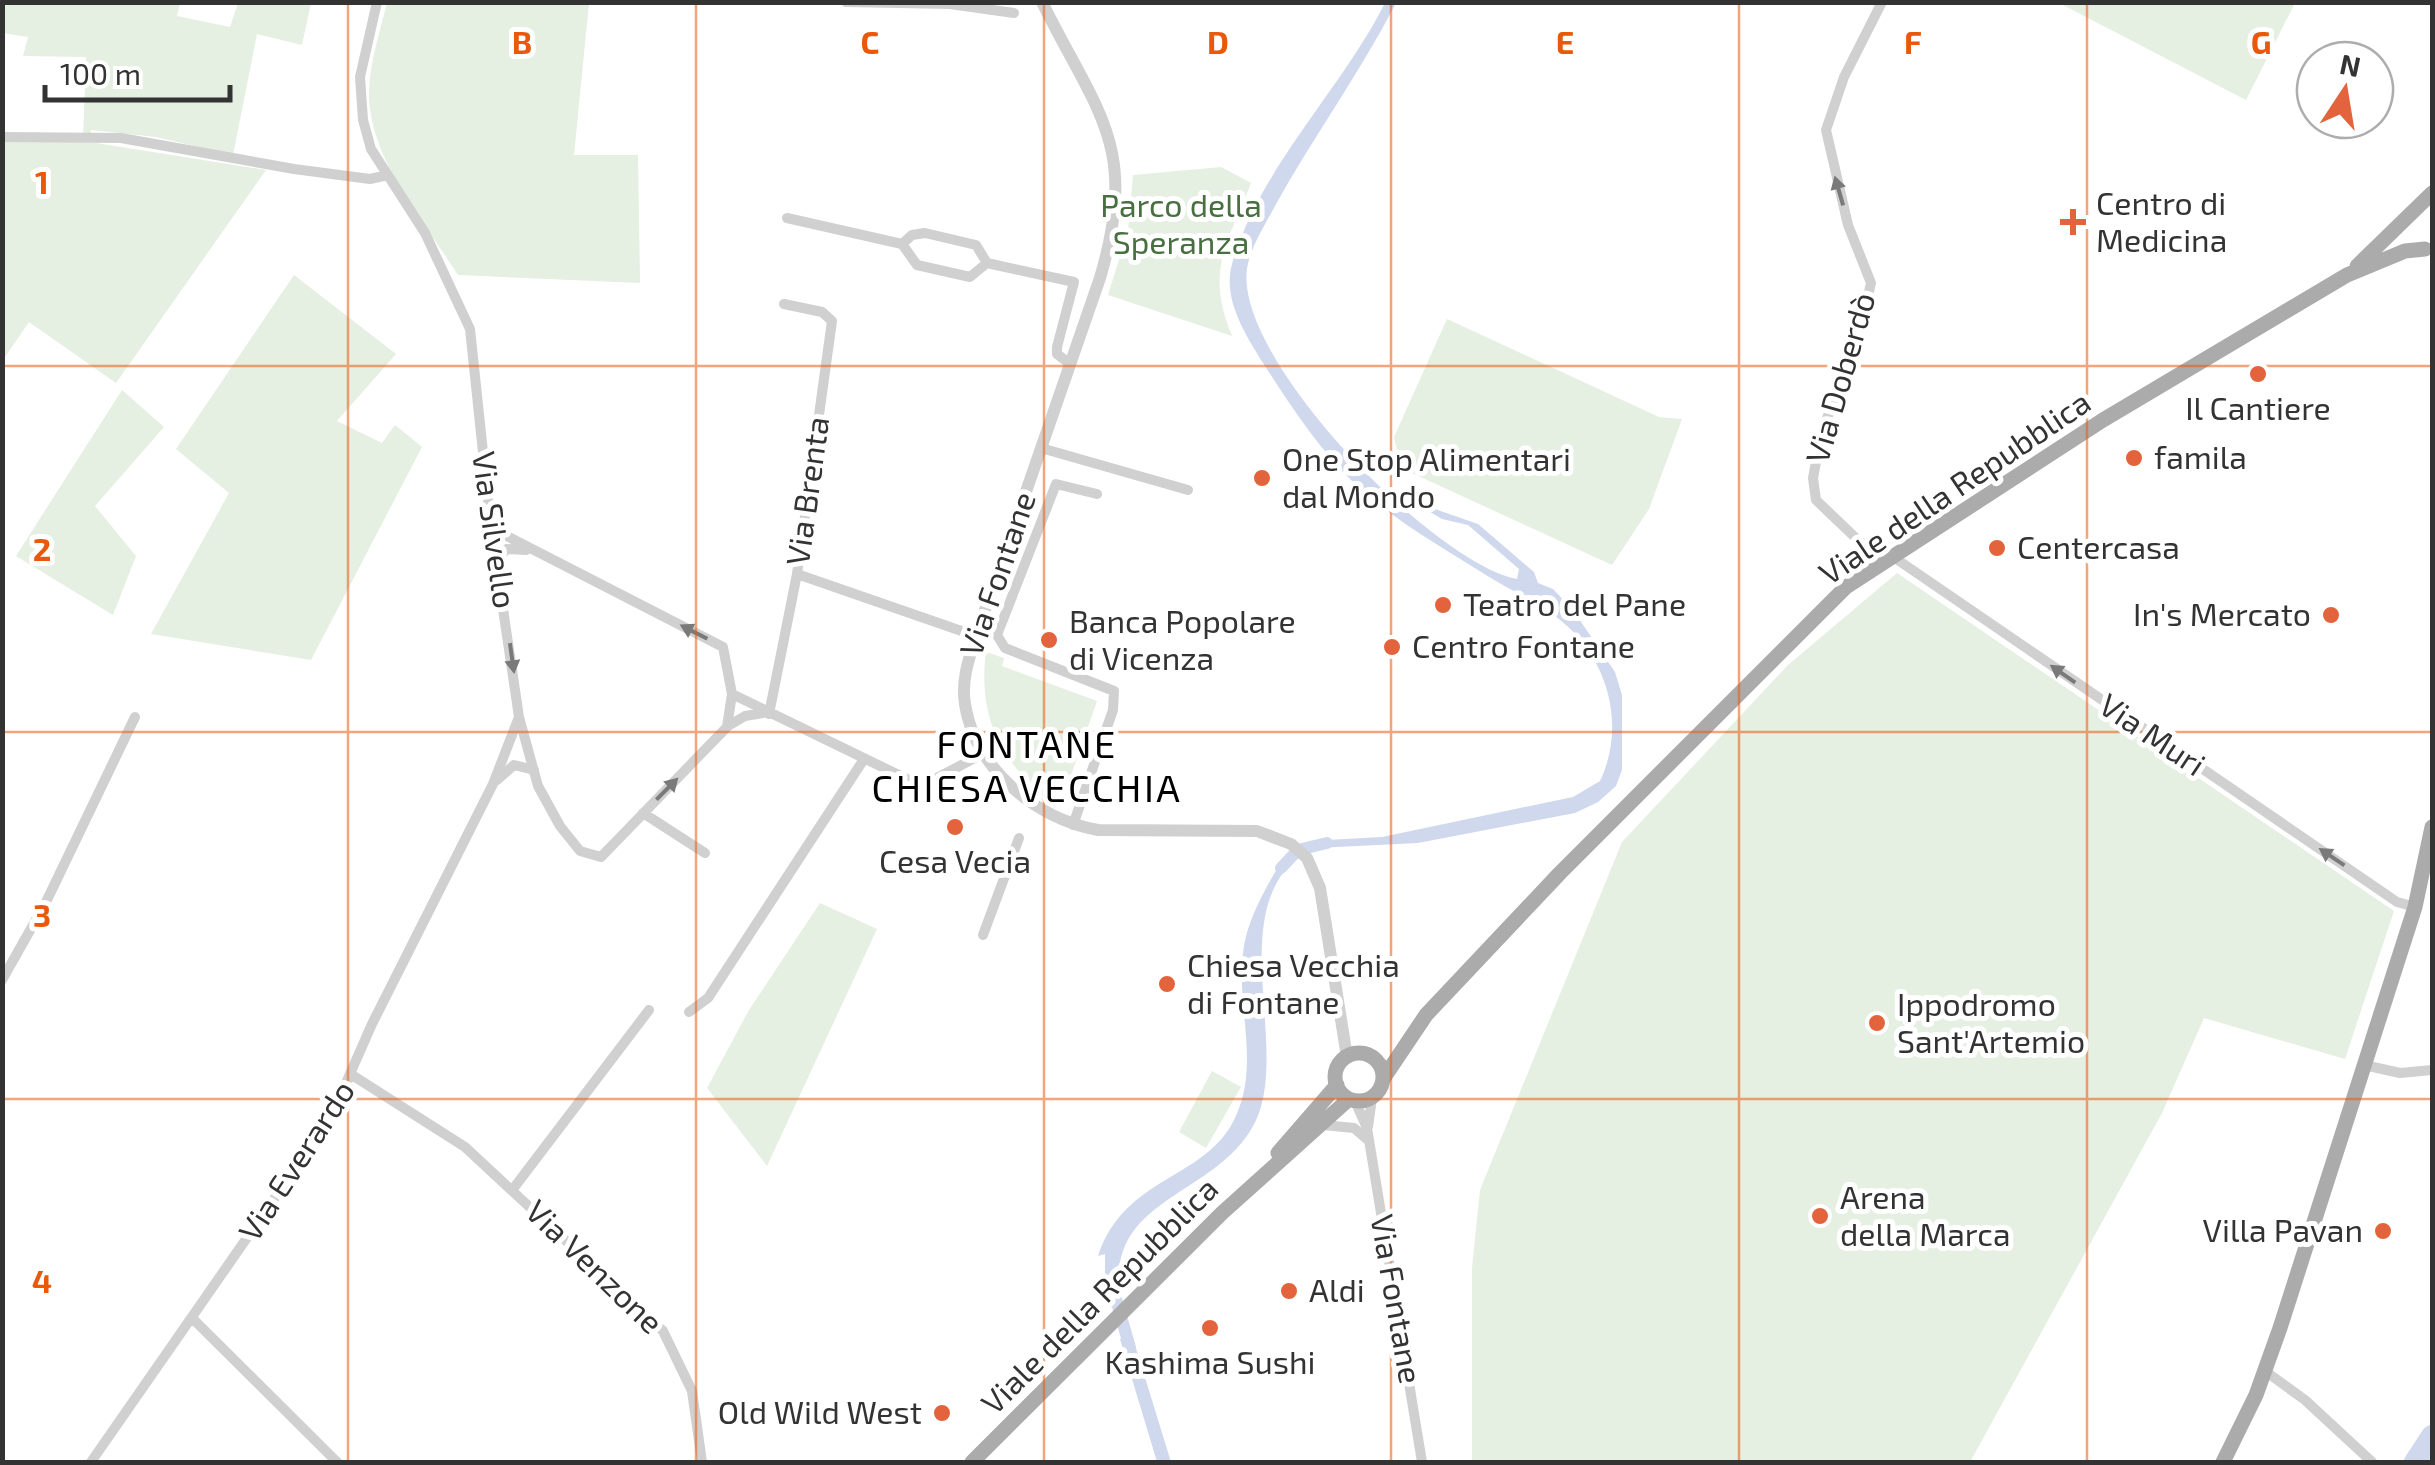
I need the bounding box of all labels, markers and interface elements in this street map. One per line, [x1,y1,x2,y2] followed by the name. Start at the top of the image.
[512,22,532,60] text: B
[861,22,879,60] text: C
[1207,22,1229,60] text: D
[1556,22,1574,60] text: E
[1904,22,1922,60] text: F
[2251,22,2271,60] text: G
[45,40,230,102] scale bar
[2295,40,2395,140] north arrow
[2337,46,2364,83] text: N
[60,55,141,91] text: 100 m
[35,162,49,200] text: 1
[1830,175,1846,206] one-way arrow
[2096,183,2227,258] place label: Centro di Medicina
[1100,185,1262,260] park label: Parco della Speranza
[2060,209,2086,235] marker: Centro di Medicina
[1797,288,1882,467] street label: Via Doberdò
[2247,363,2269,385] marker: Il Cantiere
[1811,381,2097,591] street label: Viale della Repubblica
[2185,388,2331,426] place label: Il Cantiere
[777,414,835,568] street label: Via Brenta
[2154,437,2247,475] place label: famila
[1282,439,1571,514] place label: One Stop Alimentari dal Mondo
[2123,447,2145,469] marker: famila
[466,449,526,611] street label: Via Silvello
[1251,467,1273,489] marker: One Stop Alimentari dal Mondo
[950,486,1042,660] street label: Via Fontane
[2017,527,2180,565] place label: Centercasa
[33,529,51,567] text: 2
[1986,537,2008,559] marker: Centercasa
[1463,584,1686,622] place label: Teatro del Pane
[1432,594,1454,616] marker: Teatro del Pane
[2133,594,2311,632] place label: In's Mercato
[1069,601,1296,676] place label: Banca Popolare di Vicenza
[2320,604,2342,626] marker: In's Mercato
[679,624,708,641] one-way arrow
[1412,626,1635,664] place label: Centro Fontane
[1038,629,1060,651] marker: Banca Popolare di Vicenza
[1381,636,1403,658] marker: Centro Fontane
[505,643,521,675] one-way arrow
[2050,665,2077,684] one-way arrow
[2093,684,2213,782] street label: Via Muri
[872,720,1182,810] district label: FONTANE CHIESA VECCHIA
[654,778,678,802] one-way arrow
[944,816,966,838] marker: Cesa Vecia
[879,841,1031,879] place label: Cesa Vecia
[2319,848,2346,867] one-way arrow
[33,895,51,933] text: 3
[1187,945,1400,1020] place label: Chiesa Vecchia di Fontane
[1156,973,1178,995] marker: Chiesa Vecchia di Fontane
[1897,984,2085,1059] place label: Ippodromo Sant'Artemio
[1866,1012,1888,1034] marker: Ippodromo Sant'Artemio
[229,1073,361,1247] street label: Via Everardo
[972,1168,1225,1421] street label: Viale della Repubblica
[1840,1177,2011,1252] place label: Arena della Marca
[519,1191,672,1340] street label: Via Venzone
[1809,1205,1831,1227] marker: Arena della Marca
[2203,1210,2363,1248] place label: Villa Pavan
[1364,1211,1432,1386] street label: Via Fontane
[2372,1220,2394,1242] marker: Villa Pavan
[32,1261,52,1299] text: 4
[1309,1270,1365,1308] place label: Aldi
[1278,1280,1300,1302] marker: Aldi
[1199,1317,1221,1339] marker: Kashima Sushi
[1105,1342,1315,1380] place label: Kashima Sushi
[718,1392,922,1430] place label: Old Wild West
[931,1402,953,1424] marker: Old Wild West

